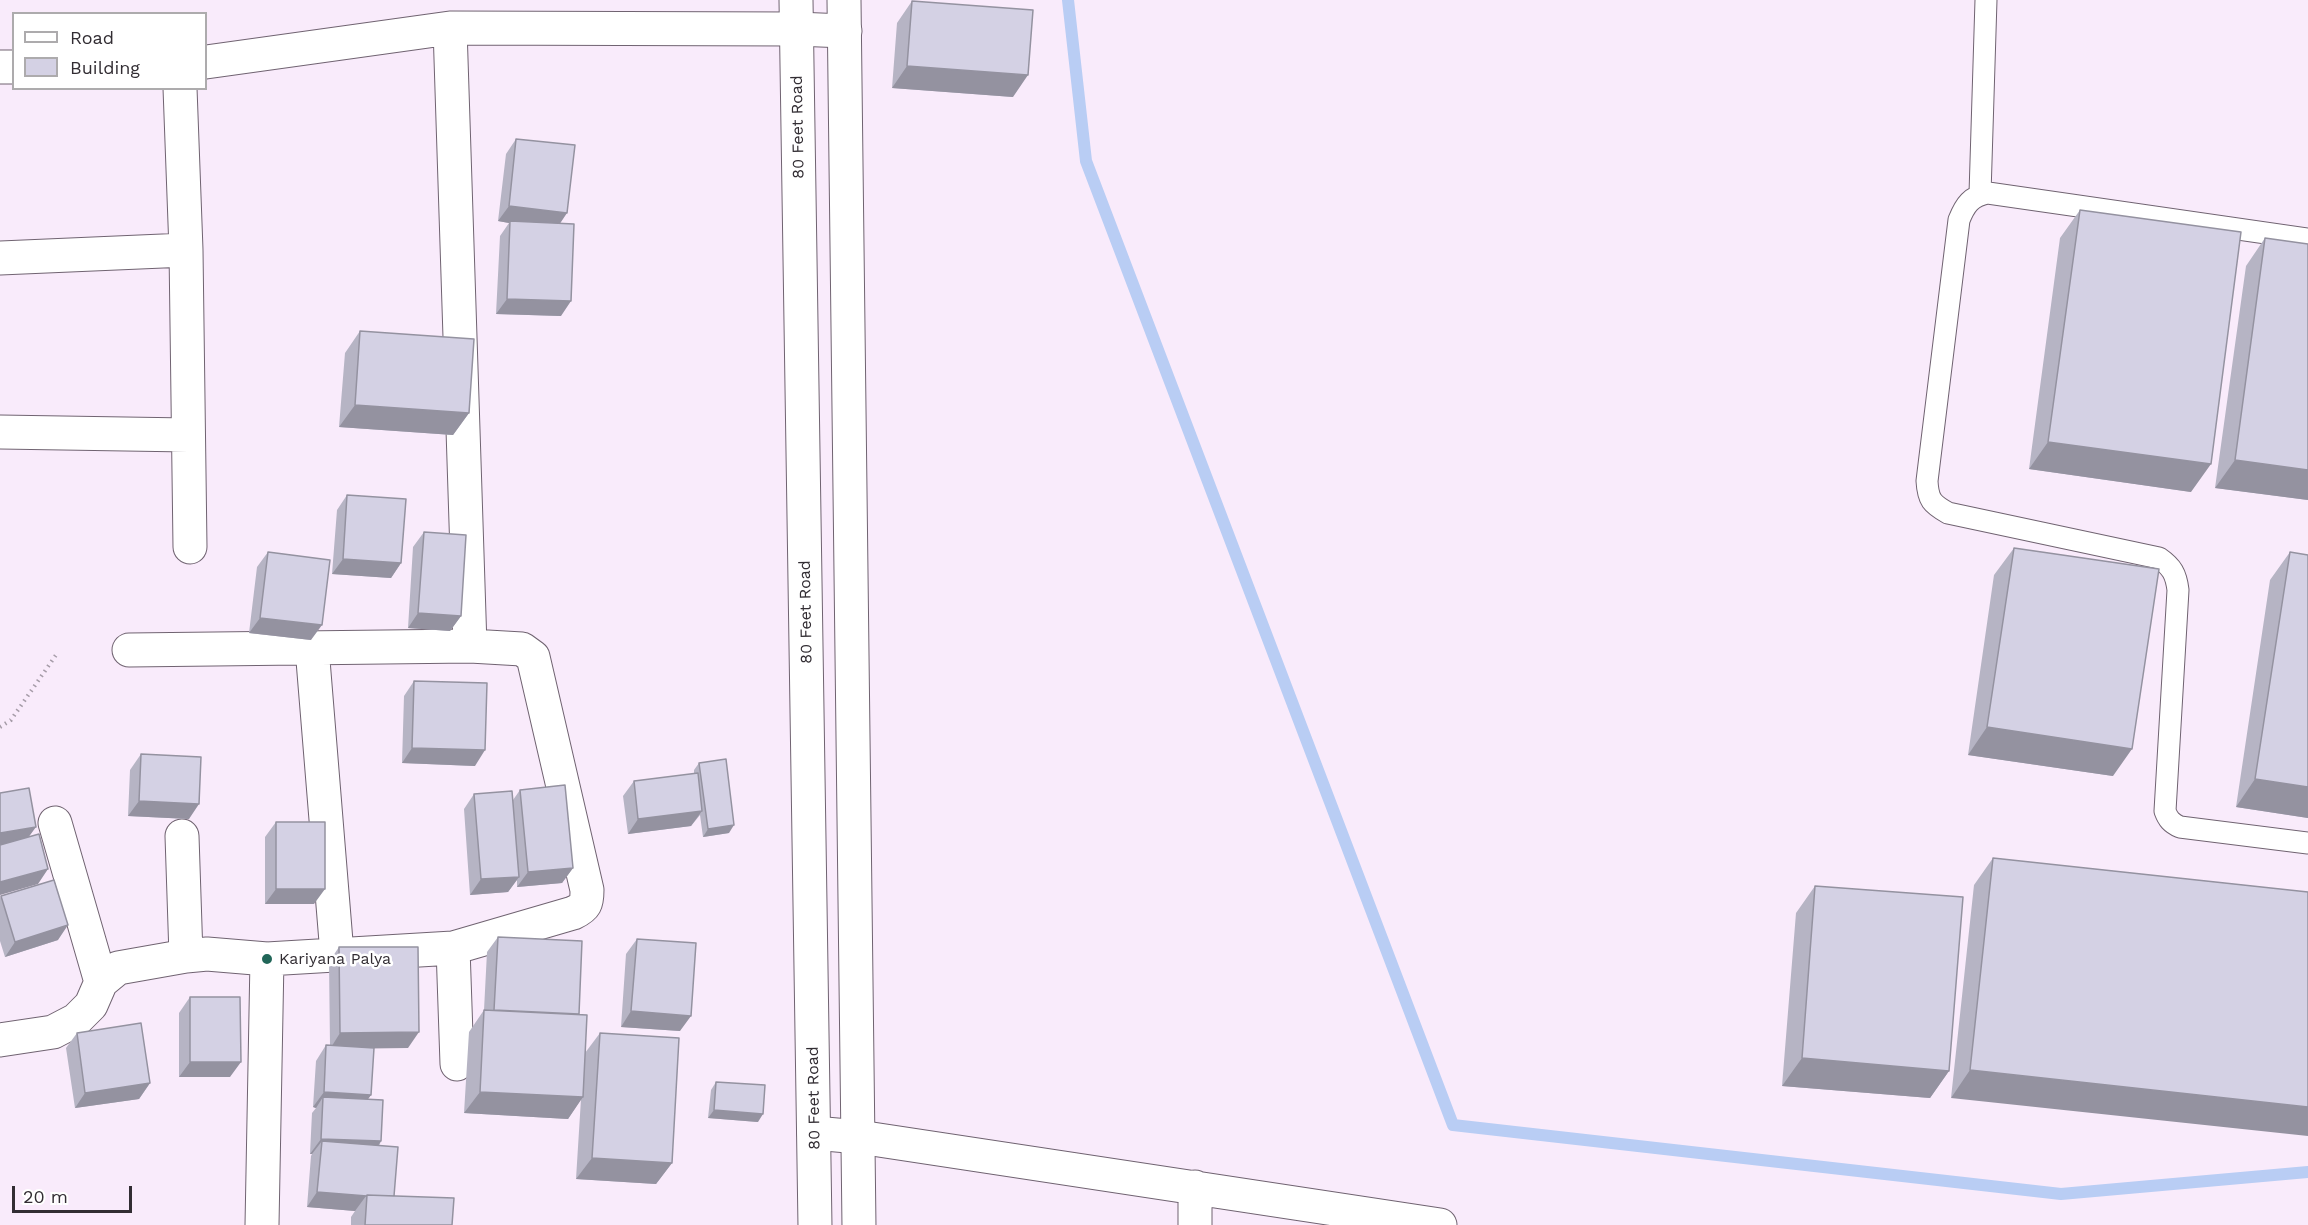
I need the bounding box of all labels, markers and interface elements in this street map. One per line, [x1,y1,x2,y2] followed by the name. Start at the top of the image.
[12,12,207,90] legend
[70,27,114,48] text: Road
[70,57,140,78] text: Building
[787,75,809,179] street label: 80 Feet Road
[795,560,817,664] street label: 80 Feet Road
[279,949,391,969] place label: Kariyana Palya
[260,952,274,966] marker: Kariyana Palya
[803,1046,825,1150] street label: 80 Feet Road
[15,1174,135,1212] scale bar
[23,1186,68,1207] text: 20 m

